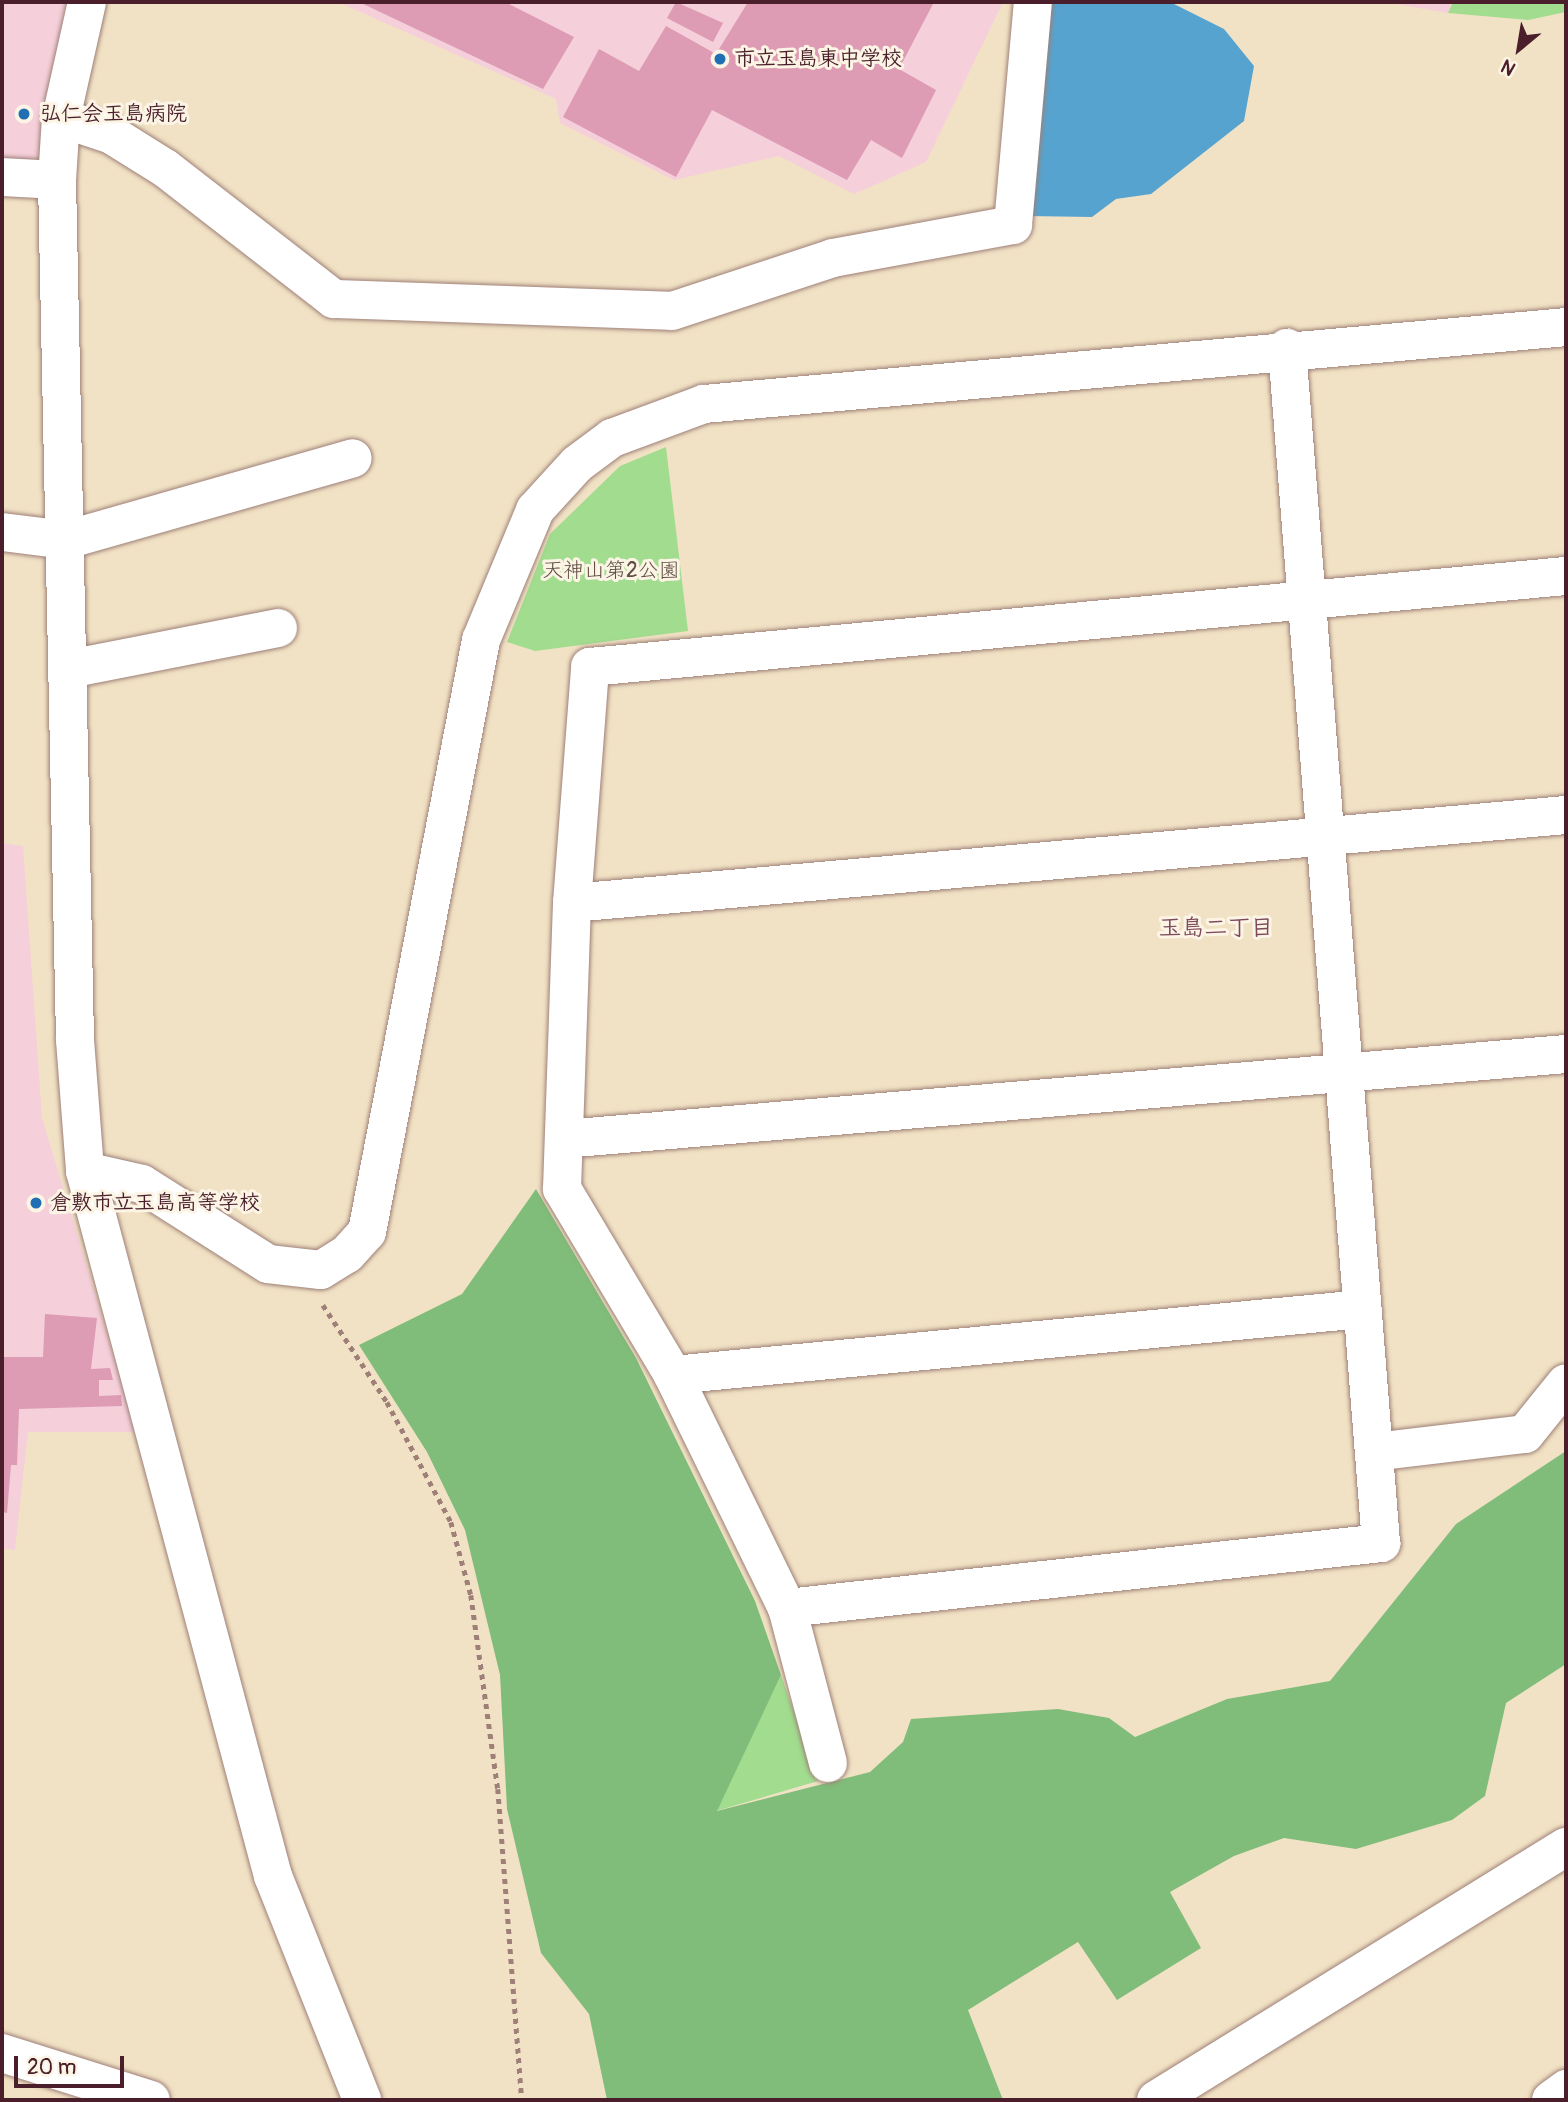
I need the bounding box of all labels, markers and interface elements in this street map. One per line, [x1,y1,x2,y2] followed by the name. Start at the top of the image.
[1484,14,1554,84] north arrow
[734,46,902,72] place label: 市立玉島東中学校
[712,51,728,67] marker: 市立玉島東中学校
[1497,54,1520,81] text: N
[40,101,187,127] place label: 弘仁会玉島病院
[14,104,34,124] marker: 弘仁会玉島病院
[542,558,680,584] park label: 天神山第2公園
[1159,914,1273,942] district label: 玉島二丁目
[50,1190,260,1216] place label: 倉敷市立玉島高等学校
[28,1195,44,1211] marker: 倉敷市立玉島高等学校
[18,2042,128,2086] scale bar
[27,2054,76,2081] text: 20 m

